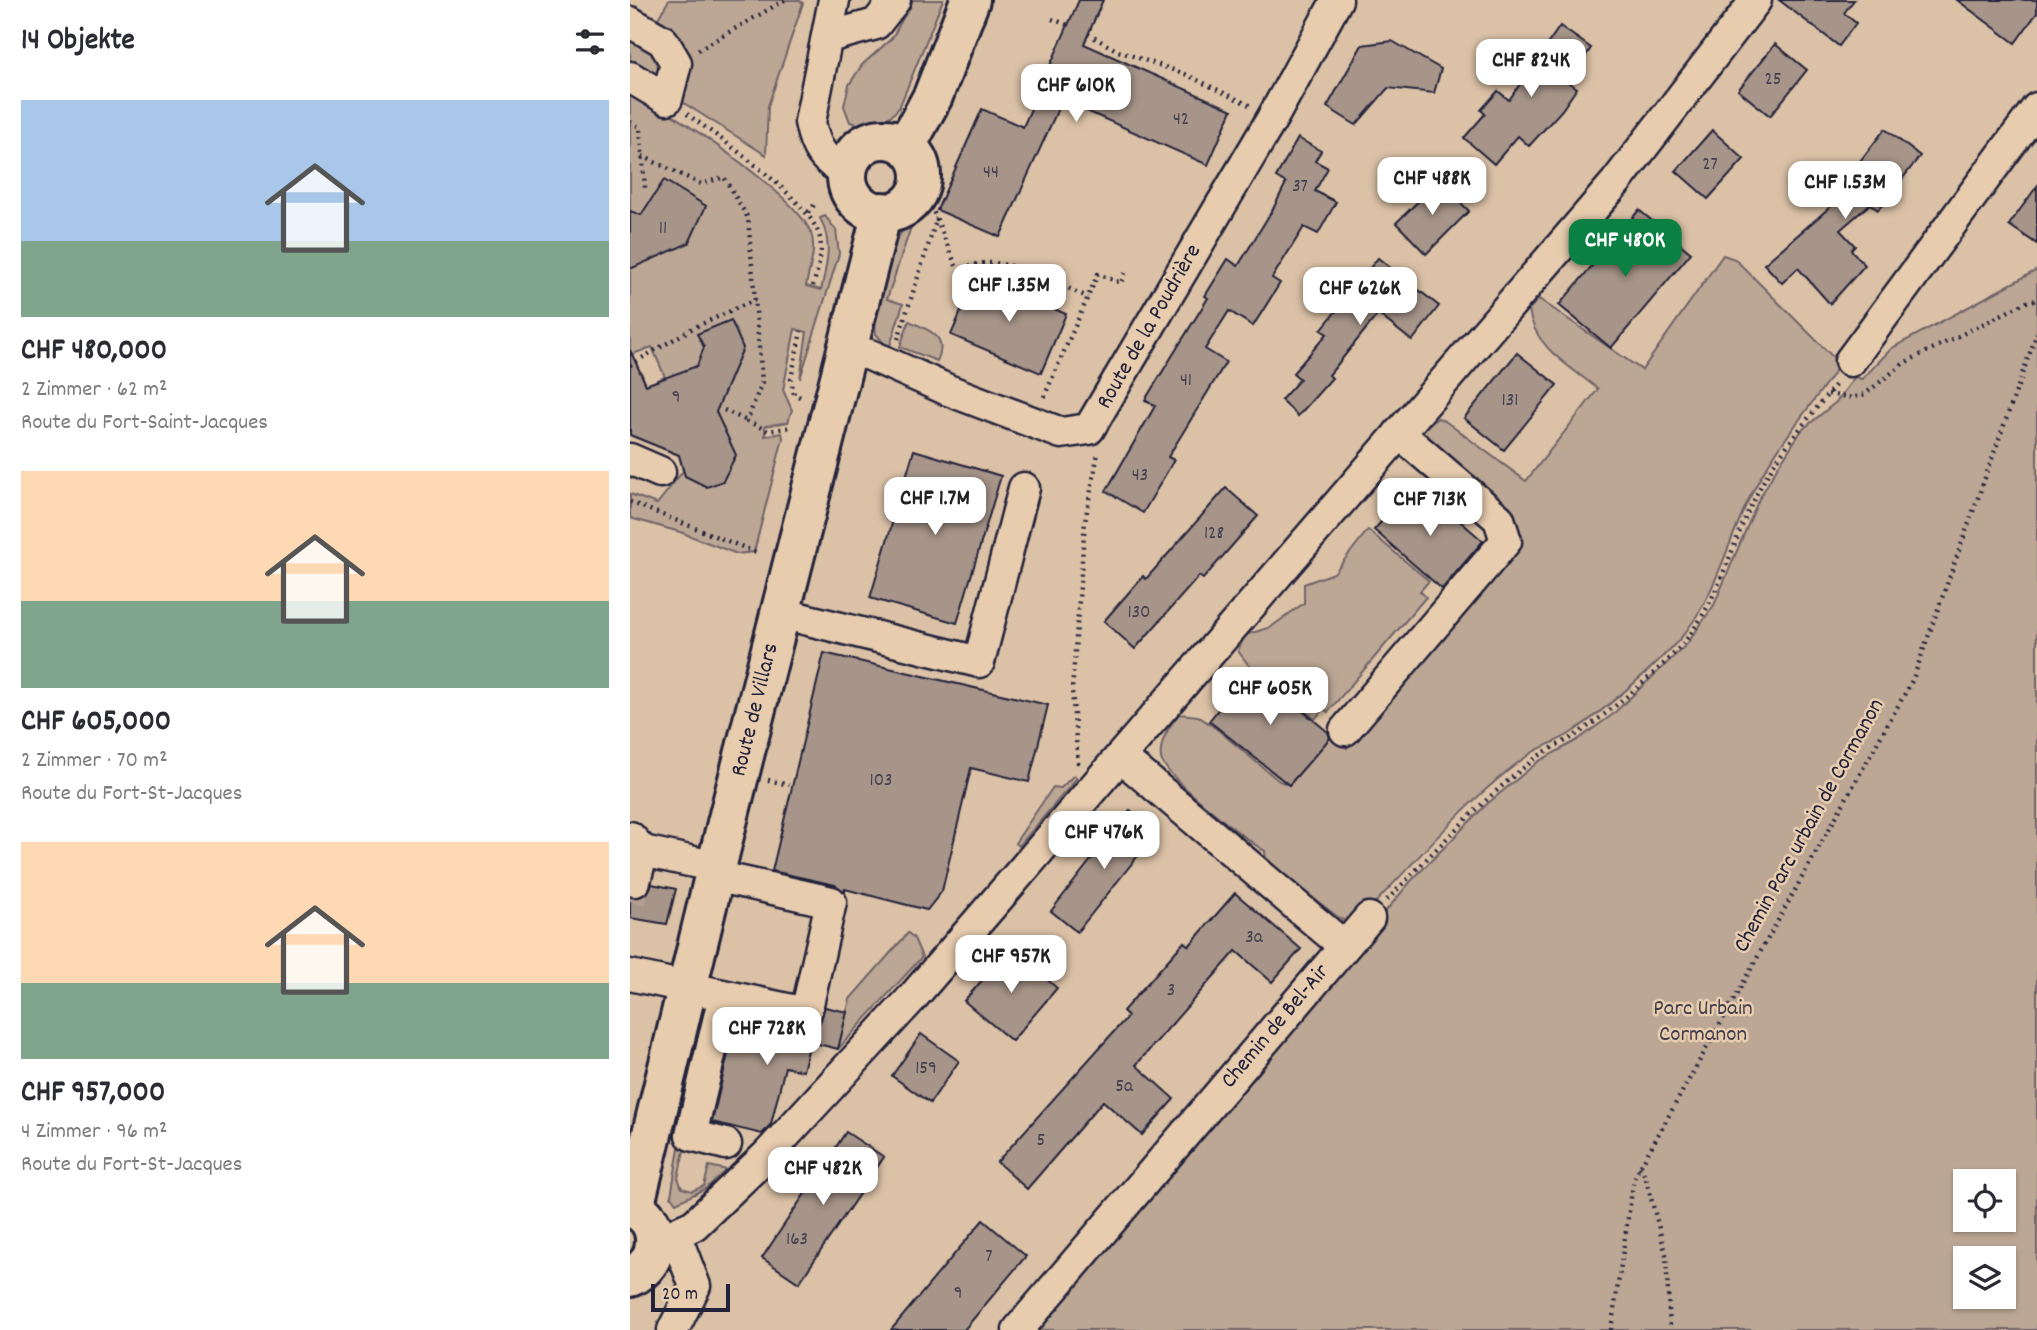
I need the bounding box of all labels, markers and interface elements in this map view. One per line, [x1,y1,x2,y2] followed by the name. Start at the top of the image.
[21,21,135,64] text: 14 Objekte
[571,23,609,61] icon: filters
[1459,40,1603,99] pin: CHF 824K
[1492,45,1570,78] text: CHF 824K
[1004,64,1148,124] pin: CHF 610K
[1764,67,1782,94] house number: 25
[1037,70,1115,103] text: CHF 610K
[1173,107,1189,134] house number: 42
[252,145,378,271] icon: home
[1702,152,1718,179] house number: 27
[1360,158,1504,217] pin: CHF 488K
[983,160,999,187] house number: 44
[1765,162,1925,221] pin: CHF 1.53M
[1393,163,1471,196] text: CHF 488K
[1804,167,1886,200] text: CHF 1.53M
[1292,174,1308,201] house number: 37
[659,216,667,243] house number: 11
[1553,219,1697,279] pin: CHF 480K
[1585,225,1665,258] text: CHF 480K
[1089,238,1211,416] street label: Route de la Poudrière
[929,264,1089,324] pin: CHF 1.35M
[1288,268,1432,327] pin: CHF 626K
[968,270,1050,303] text: CHF 1.35M
[1319,273,1401,306] text: CHF 626K
[21,331,167,374] text: CHF 480,000
[1180,368,1192,395] house number: 41
[21,374,168,407] text: 2 Zimmer · 62 m²
[672,385,680,412] house number: 9
[1502,388,1518,415] house number: 131
[21,407,268,440] text: Route du Fort-Saint-Jacques
[1132,463,1148,490] house number: 43
[863,477,1007,537] pin: CHF 1.7M
[1358,478,1502,538] pin: CHF 713K
[900,483,970,516] text: CHF 1.7M
[1393,484,1467,517] text: CHF 713K
[252,516,378,642] icon: home
[1204,521,1224,548] house number: 128
[1128,600,1150,627] house number: 130
[723,640,789,780] street label: Route de Villars
[1198,668,1342,727] pin: CHF 605K
[1228,673,1312,706] text: CHF 605K
[1726,693,1894,959] street label: Chemin Parc urbain de Cormanon
[21,702,171,745] text: CHF 605,000
[21,745,168,778] text: 2 Zimmer · 70 m²
[870,768,892,795] house number: 103
[21,778,242,811] text: Route du Fort-St-Jacques
[1032,812,1176,871] pin: CHF 476K
[1065,817,1143,850] text: CHF 476K
[252,887,378,1013] icon: home
[1245,925,1264,952] house number: 3a
[939,936,1083,995] pin: CHF 957K
[971,941,1051,974] text: CHF 957K
[1214,957,1338,1097] street label: Chemin de Bel-Air
[1167,978,1175,1005] house number: 3
[1653,993,1753,1052] park label: Parc Urbain Cormanon
[695,1007,839,1067] pin: CHF 728K
[728,1013,806,1046] text: CHF 728K
[915,1056,937,1083] house number: 159
[21,1073,165,1116] text: CHF 957,000
[1115,1074,1134,1101] house number: 5a
[21,1116,167,1149] text: 4 Zimmer · 96 m²
[1037,1128,1045,1155] house number: 5
[751,1148,895,1207] pin: CHF 482K
[21,1149,242,1182] text: Route du Fort-St-Jacques
[784,1153,862,1186] text: CHF 482K
[1953,1169,2016,1309] map controls
[1953,1169,2016,1232] button: locate
[786,1227,808,1254] house number: 163
[985,1244,993,1271] house number: 7
[1953,1246,2016,1309] button: layers
[651,1281,730,1313] scale bar
[954,1281,962,1308] house number: 9
[662,1282,698,1309] text: 20 m

